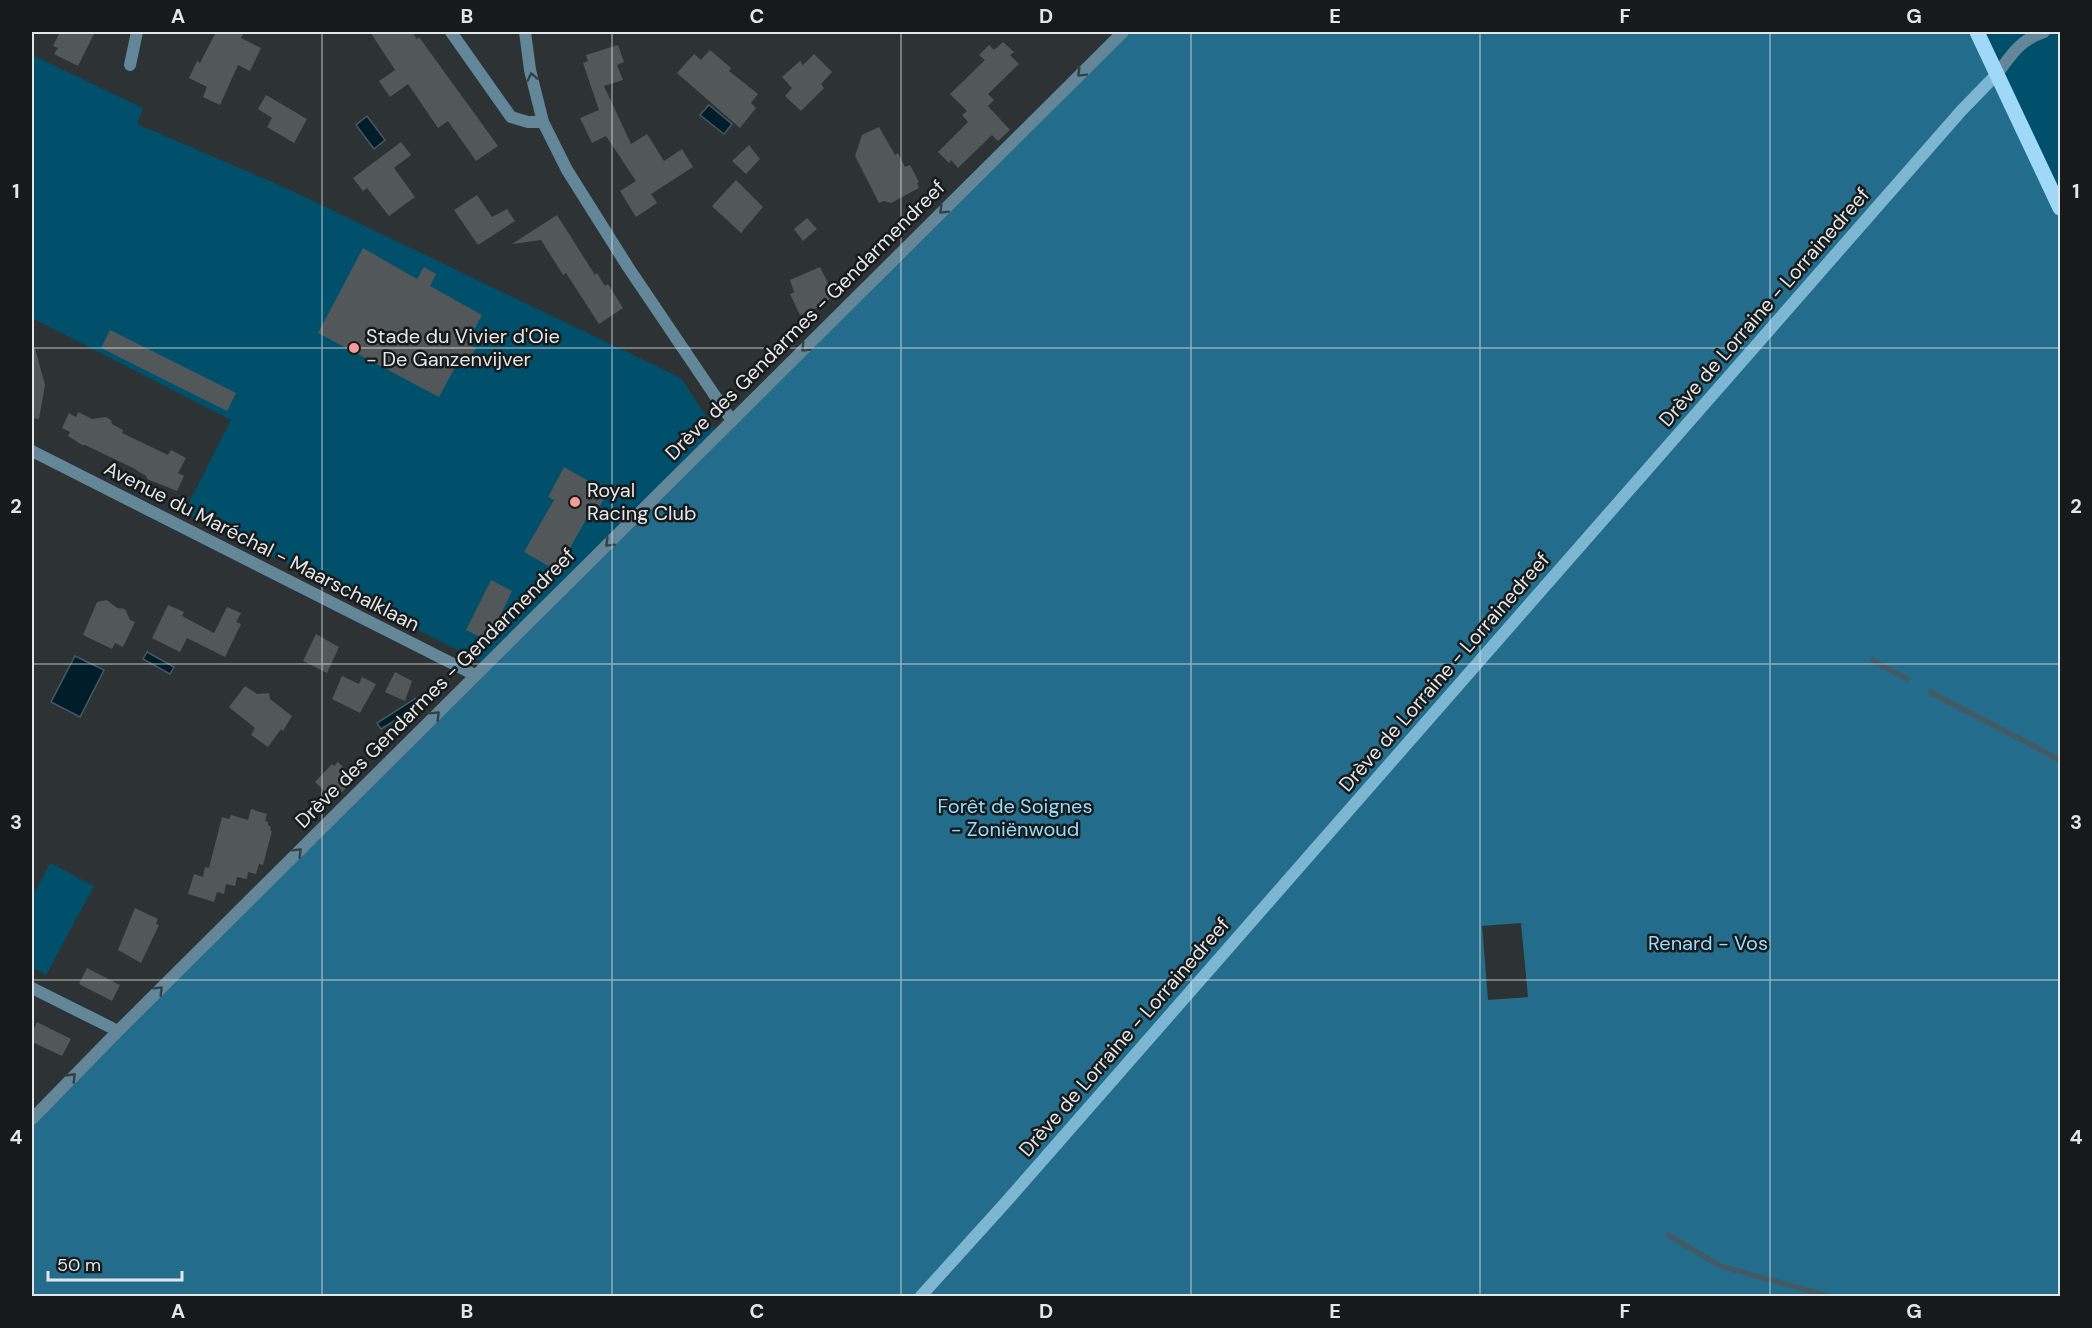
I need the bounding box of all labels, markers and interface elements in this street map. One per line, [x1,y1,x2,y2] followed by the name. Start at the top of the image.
[171,3,185,29] text: A
[461,3,473,29] text: B
[750,3,764,29] text: C
[1039,3,1053,29] text: D
[1329,3,1341,29] text: E
[1619,3,1631,29] text: F
[1906,3,1922,29] text: G
[1078,65,1089,76] one-way arrow
[526,72,539,82] one-way arrow
[659,174,951,466] street label: Drève des Gendarmes - Gendarmendreef
[12,178,20,204] text: 1
[2072,178,2080,204] text: 1
[1653,182,1875,432] street label: Drève de Lorraine - Lorrainedreef
[939,202,950,213] one-way arrow
[366,323,560,372] place label: Stade du Vivier d'Oie - De Ganzenvijver
[347,341,361,355] marker: Stade du Vivier d'Oie - De Ganzenvijver
[802,341,813,352] one-way arrow
[100,455,424,637] street label: Avenue du Maréchal - Maarschalklaan
[587,477,696,526] place label: Royal Racing Club
[10,493,22,519] text: 2
[2070,493,2082,519] text: 2
[568,495,582,509] marker: Royal Racing Club
[606,536,616,547] one-way arrow
[289,542,581,834] street label: Drève des Gendarmes - Gendarmendreef
[1333,547,1555,797] street label: Drève de Lorraine - Lorrainedreef
[428,711,439,722] one-way arrow
[938,793,1092,842] park label: Forêt de Soignes - Zoniënwoud
[10,809,22,835] text: 3
[2070,809,2082,835] text: 3
[290,849,301,860] one-way arrow
[1013,912,1235,1162] street label: Drève de Lorraine - Lorrainedreef
[1648,930,1768,956] park label: Renard - Vos
[152,986,163,997] one-way arrow
[65,1074,76,1085] one-way arrow
[10,1124,23,1150] text: 4
[2070,1124,2083,1150] text: 4
[48,1244,182,1282] scale bar
[57,1253,101,1277] text: 50 m
[171,1298,185,1324] text: A
[461,1298,473,1324] text: B
[750,1298,764,1324] text: C
[1039,1298,1053,1324] text: D
[1329,1298,1341,1324] text: E
[1619,1298,1631,1324] text: F
[1906,1298,1922,1324] text: G

